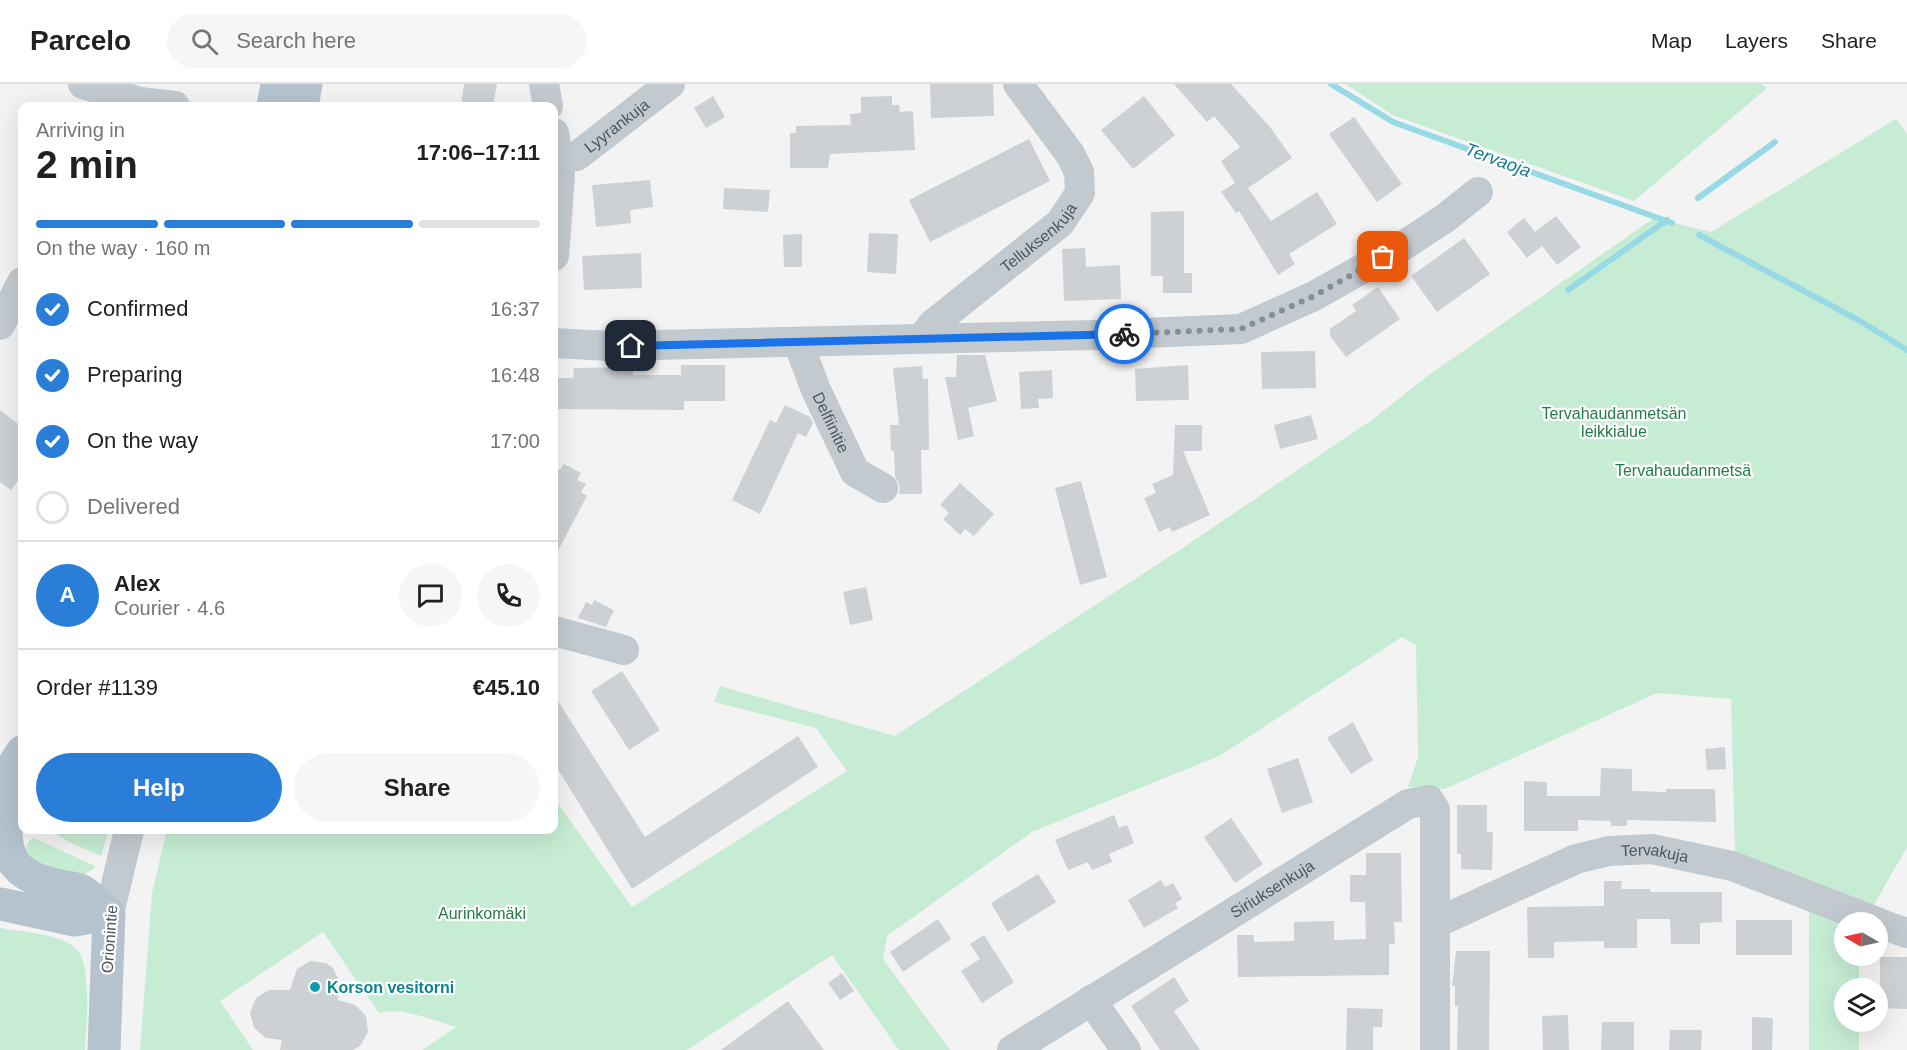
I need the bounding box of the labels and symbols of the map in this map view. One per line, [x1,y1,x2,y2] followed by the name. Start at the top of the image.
[581,96,652,156] street label: Lyyrankuja
[1462,139,1534,181] water label: Tervaoja
[997,200,1080,276] street label: Telluksenkuja
[1357,231,1408,282] pin
[1094,304,1154,364] courier
[605,320,656,371] pin
[809,389,853,456] street label: Delfiinitie
[1542,405,1686,440] park label: Tervahaudanmetsän leikkialue
[1615,462,1751,479] park label: Tervahaudanmetsä
[1620,841,1690,866] street label: Tervakuja
[1227,857,1317,921] street label: Siriuksenkuja
[99,904,120,974] street label: Orionintie
[438,905,526,922] park label: Aurinkomäki
[1834,912,1888,966] north arrow
[327,979,454,996] place label: Korson vesitorni
[308,980,322,994] marker: Korson vesitorni

